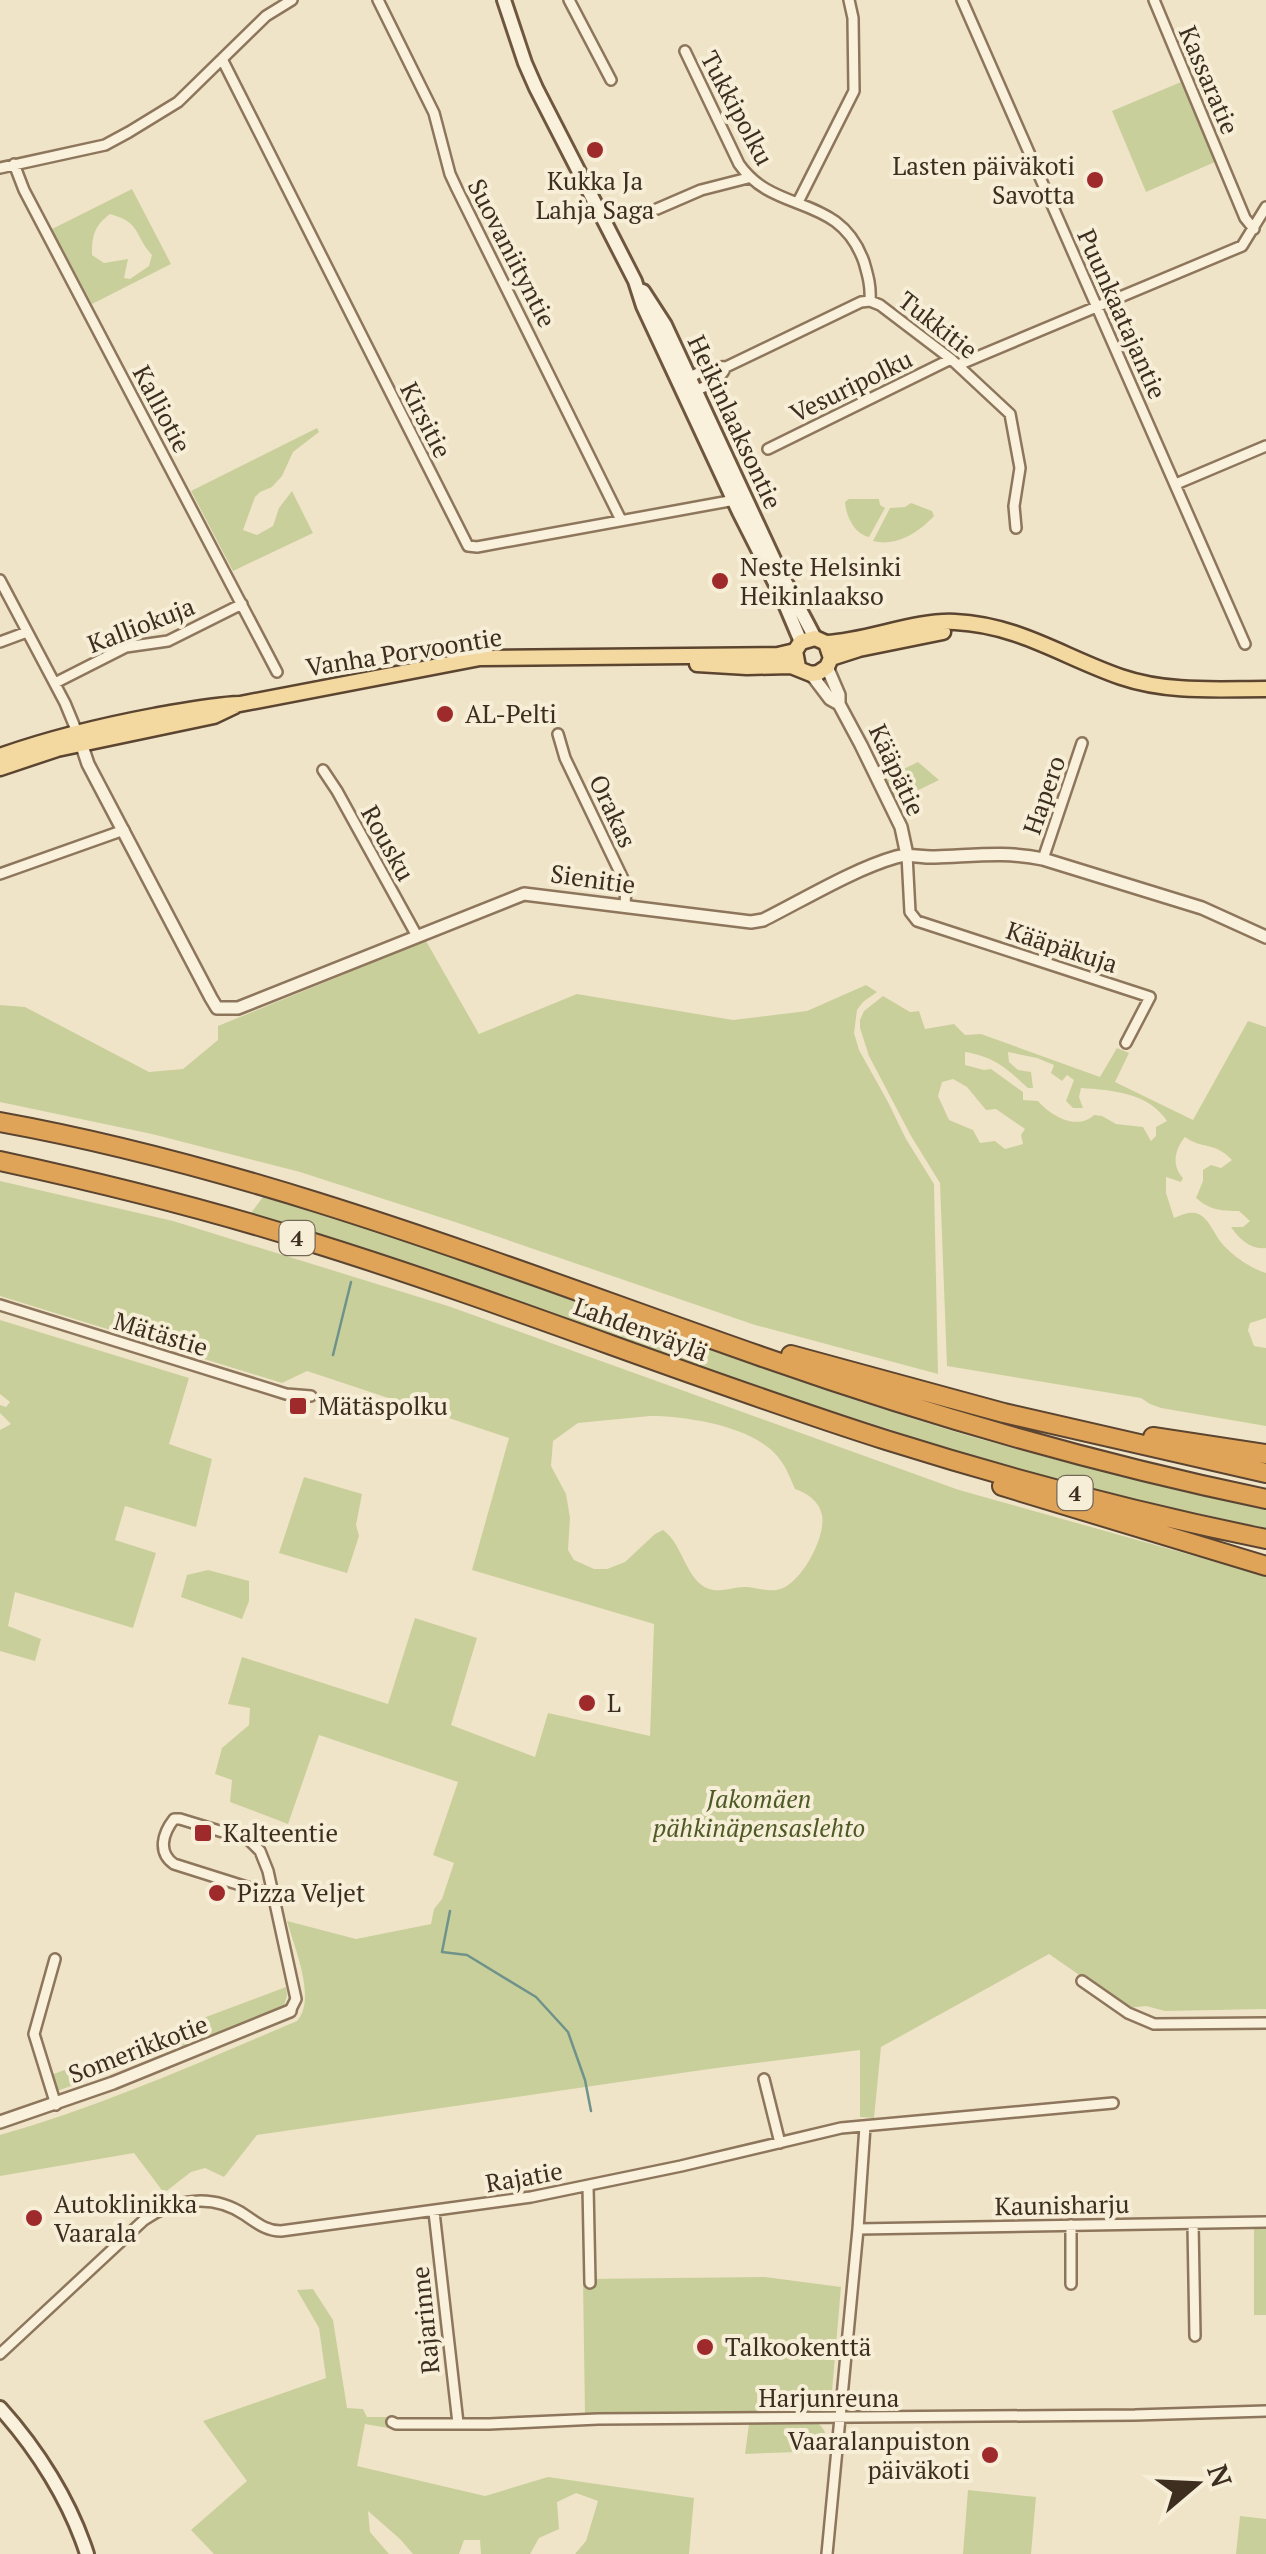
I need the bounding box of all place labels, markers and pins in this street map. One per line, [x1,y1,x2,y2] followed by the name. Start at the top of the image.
[584,139,606,161] marker: Kukka Ja Lahja Saga
[892,149,1075,211] place label: Lasten päiväkoti Savotta
[536,164,655,226] place label: Kukka Ja Lahja Saga
[1084,169,1106,191] marker: Lasten päiväkoti Savotta
[740,550,902,612] place label: Neste Helsinki Heikinlaakso
[709,570,731,592] marker: Neste Helsinki Heikinlaakso
[465,697,557,730] place label: AL-Pelti
[434,703,456,725] marker: AL-Pelti
[318,1389,448,1422] place label: Mätäspolku
[287,1395,309,1417] marker: Mätäspolku
[607,1686,621,1719] place label: L
[576,1692,598,1714] marker: L
[223,1816,338,1849] place label: Kalteentie
[192,1822,214,1844] marker: Kalteentie
[237,1876,365,1909] place label: Pizza Veljet
[206,1882,228,1904] marker: Pizza Veljet
[54,2187,198,2249] place label: Autoklinikka Vaarala
[23,2207,45,2229] marker: Autoklinikka Vaarala
[725,2330,872,2363] place label: Talkookenttä
[694,2336,716,2358] marker: Talkookenttä
[788,2424,970,2486] place label: Vaaralanpuiston päiväkoti
[979,2444,1001,2466] marker: Vaaralanpuiston päiväkoti

